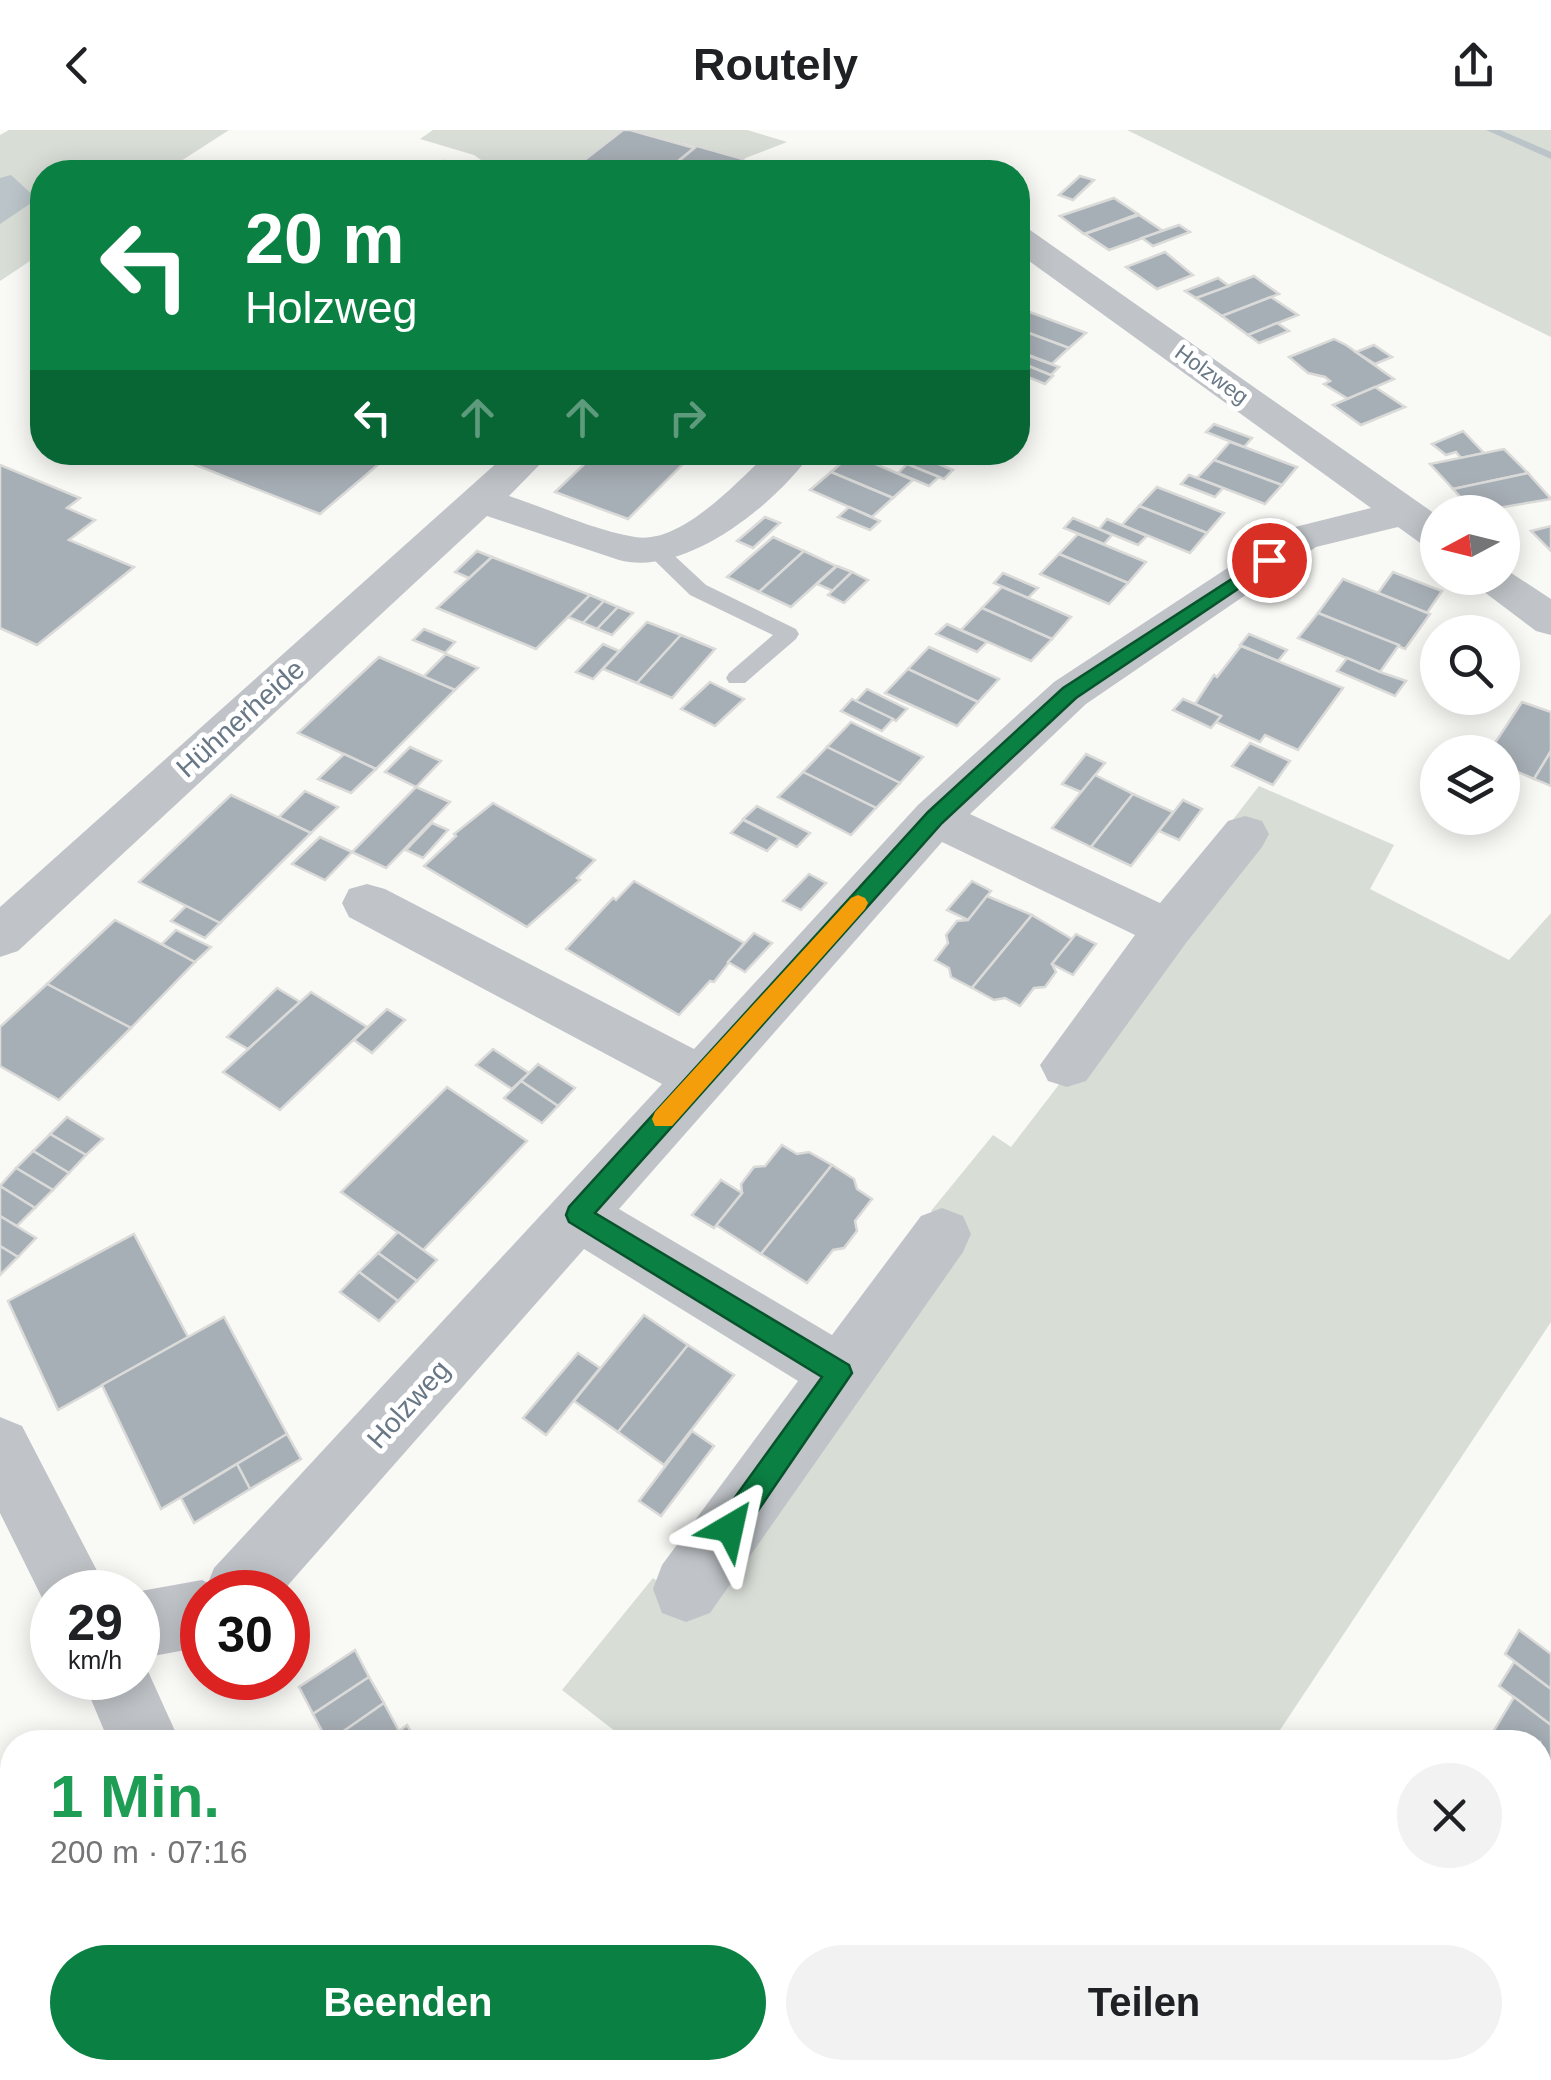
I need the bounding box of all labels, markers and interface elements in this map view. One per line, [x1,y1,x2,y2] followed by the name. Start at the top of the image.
[50,38,105,93] icon: back
[1446,38,1501,93] icon: share
[693,39,858,90] text: Routely
[80,200,210,330] icon: left
[245,200,405,278] text: 20 m
[245,282,418,333] text: Holzweg
[1170,339,1253,409] street label: Holzweg
[345,390,400,445] icon: left
[450,390,505,445] icon: ahead
[555,390,610,445] icon: ahead
[660,390,715,445] icon: right
[1420,495,1520,595] north arrow
[1420,495,1520,835] map controls
[1227,518,1312,603] pin
[1242,533,1297,588] icon: arrive
[1420,615,1520,715] button: search
[170,653,310,784] street label: Hühnerheide
[1420,735,1520,835] button: layers
[361,1354,456,1455] street label: Holzweg
[678,1476,782,1580] position arrow
[180,1570,310,1700] speed limit sign: 30
[67,1595,123,1651] text: 29
[68,1646,122,1674] text: km/h
[50,1763,220,1830] text: 1 Min.
[1397,1763,1502,1868] button: close
[50,1834,247,1870] text: 200 m · 07:16
[50,1945,766,2060] button: Beenden
[786,1945,1502,2060] button: Teilen

